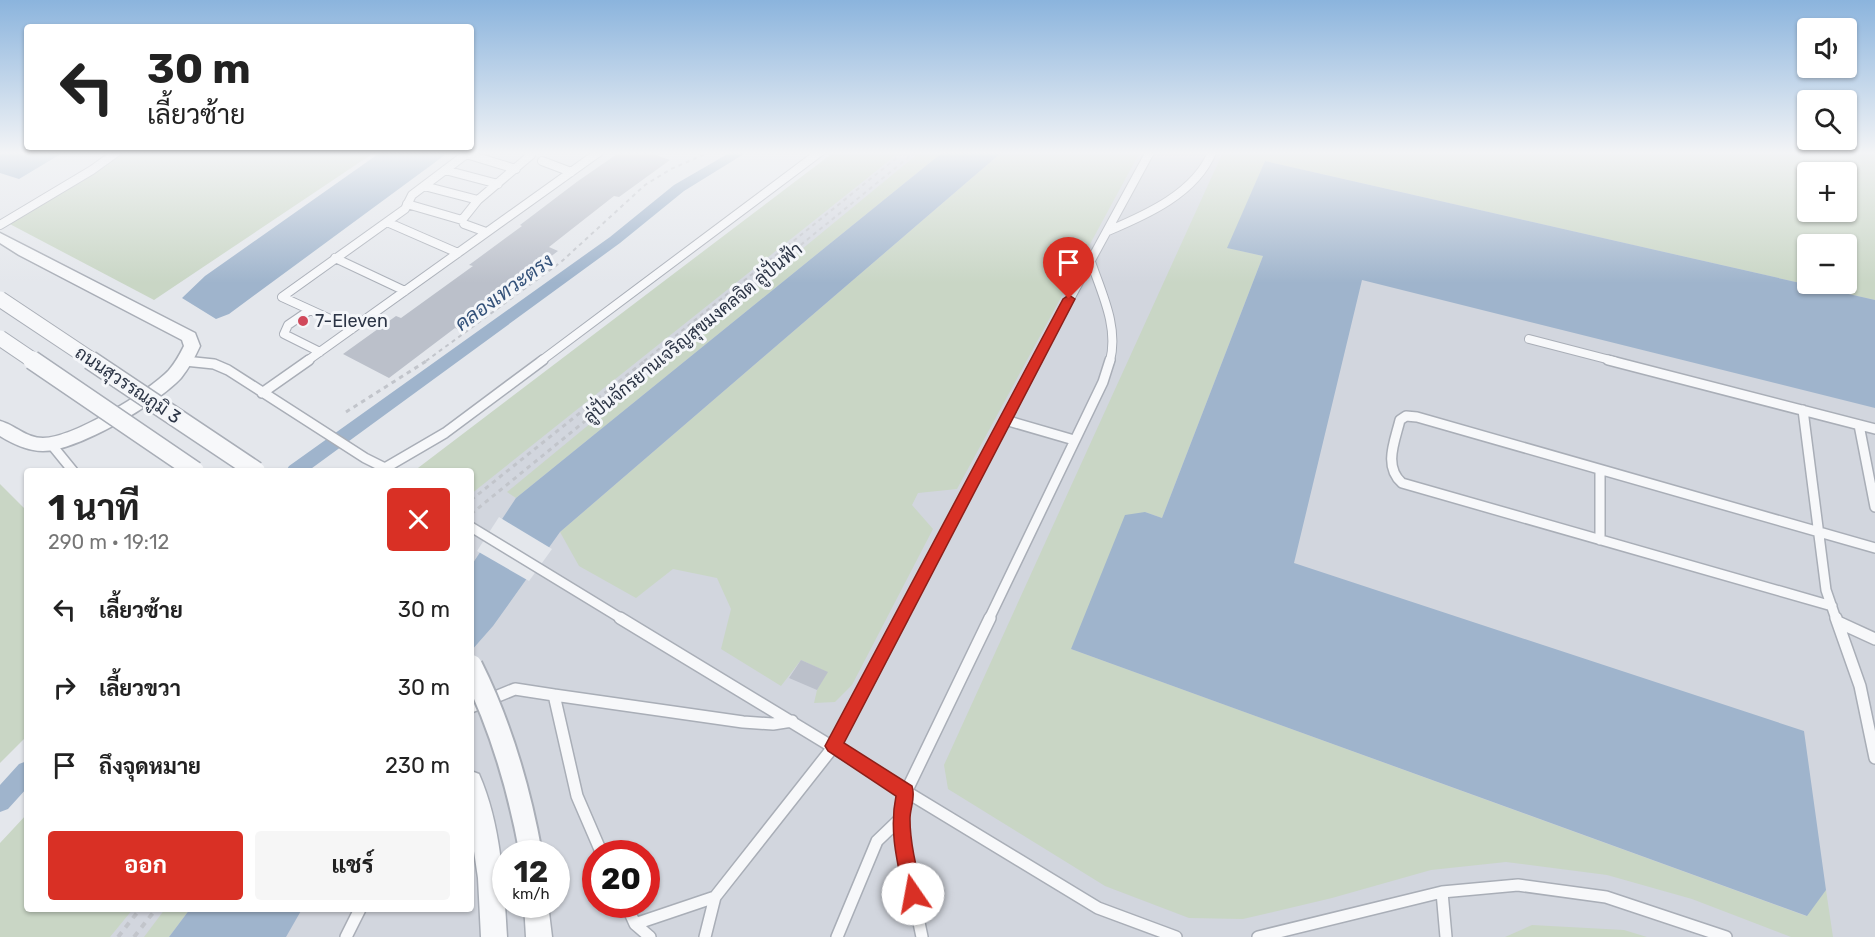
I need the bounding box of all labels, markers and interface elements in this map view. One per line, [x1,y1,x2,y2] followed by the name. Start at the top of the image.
[1797,18,1857,294] map controls
[1797,18,1857,78] button: sound
[147,44,251,94] text: 30 m
[48,48,126,126] icon: left
[1797,90,1857,150] button: search
[147,99,245,131] text: เลี้ยวซ้าย
[1797,162,1857,222] button: +
[1797,234,1857,294] button: −
[576,235,808,430] street label: ลู่ปั่นจักรยานเจริญสุขมงคลจิต ลู่ปั่นฟ้า
[1043,237,1094,299] pin
[1052,246,1085,279] icon: arrive
[450,248,558,336] water label: คลองเทวะตรง
[315,310,388,332] place label: 7-Eleven
[296,314,310,328] marker: 7-Eleven
[70,342,185,430] street label: ถนนสุวรรณภูมิ 3
[48,486,140,529] text: 1 นาที
[387,488,450,551] button: close
[48,530,169,554] text: 290 m · 19:12
[48,593,81,626] icon: left
[398,596,450,623] text: 30 m
[99,597,183,624] text: เลี้ยวซ้าย
[48,671,81,704] icon: right
[398,674,450,701] text: 30 m
[99,675,181,702] text: เลี้ยวขวา
[48,749,81,782] icon: arrive
[385,752,450,779] text: 230 m
[99,753,201,780] text: ถึงจุดหมาย
[48,831,243,900] button: ออก
[255,831,450,900] button: แชร์
[582,840,660,918] speed limit sign: 20
[514,854,548,890] text: 12
[881,862,945,926] position arrow
[512,885,550,903] text: km/h

